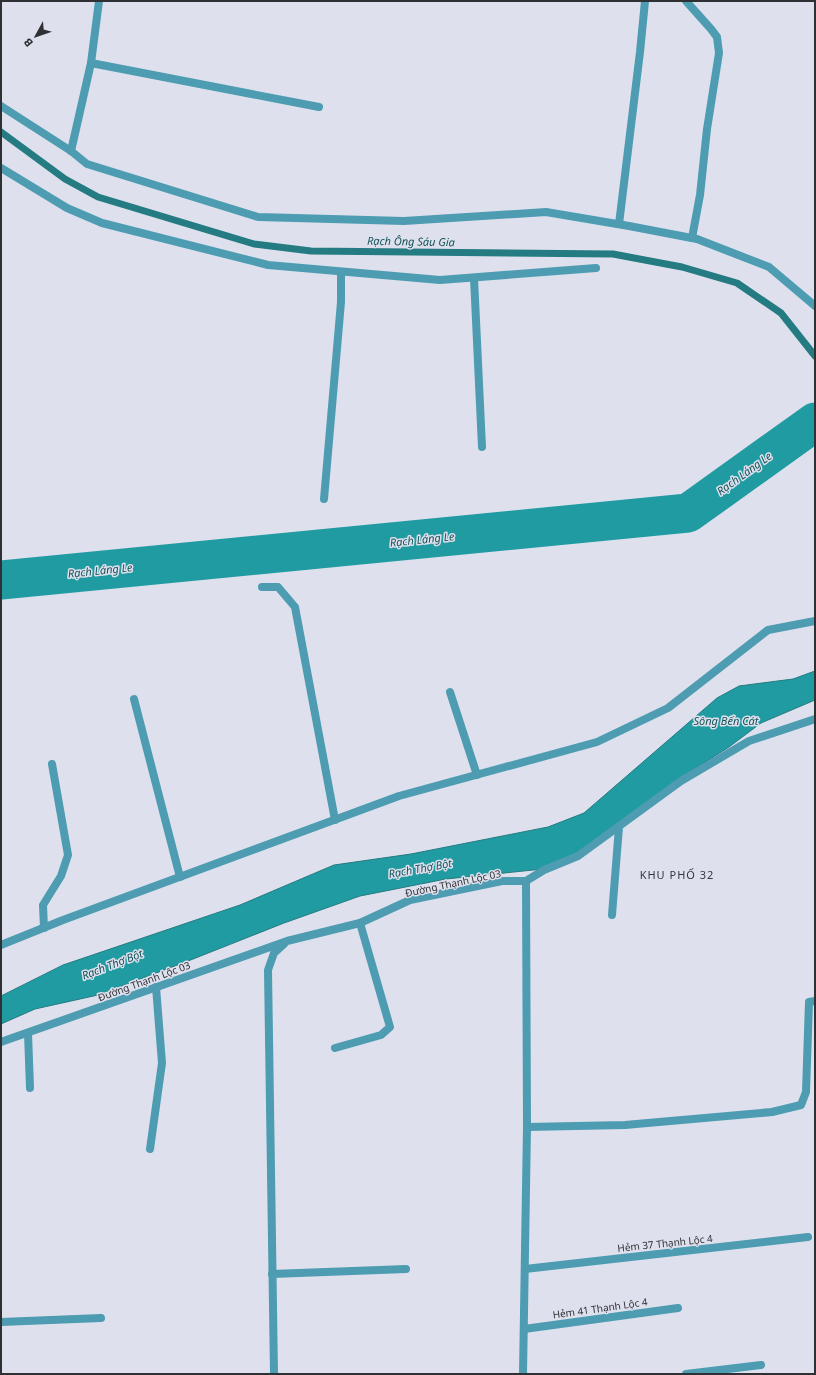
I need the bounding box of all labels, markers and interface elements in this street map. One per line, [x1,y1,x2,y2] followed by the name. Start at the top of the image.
[16,16,56,56] north arrow
[20,35,36,50] text: B
[367,233,456,249] water label: Rạch Ông Sáu Gia
[713,448,775,498] water label: Rạch Láng Le
[389,528,455,550] water label: Rạch Láng Le
[67,559,133,581] water label: Rạch Láng Le
[693,713,759,728] water label: Sông Bến Cát
[387,855,453,881] water label: Rạch Thợ Bột
[404,866,502,900] street label: Đường Thạnh Lộc 03
[640,867,714,882] district label: KHU PHỐ 32
[79,945,145,983] water label: Rạch Thợ Bột
[96,958,192,1004] street label: Đường Thạnh Lộc 03
[617,1231,714,1255] street label: Hẻm 37 Thạnh Lộc 4
[552,1294,649,1322] street label: Hẻm 41 Thạnh Lộc 4

